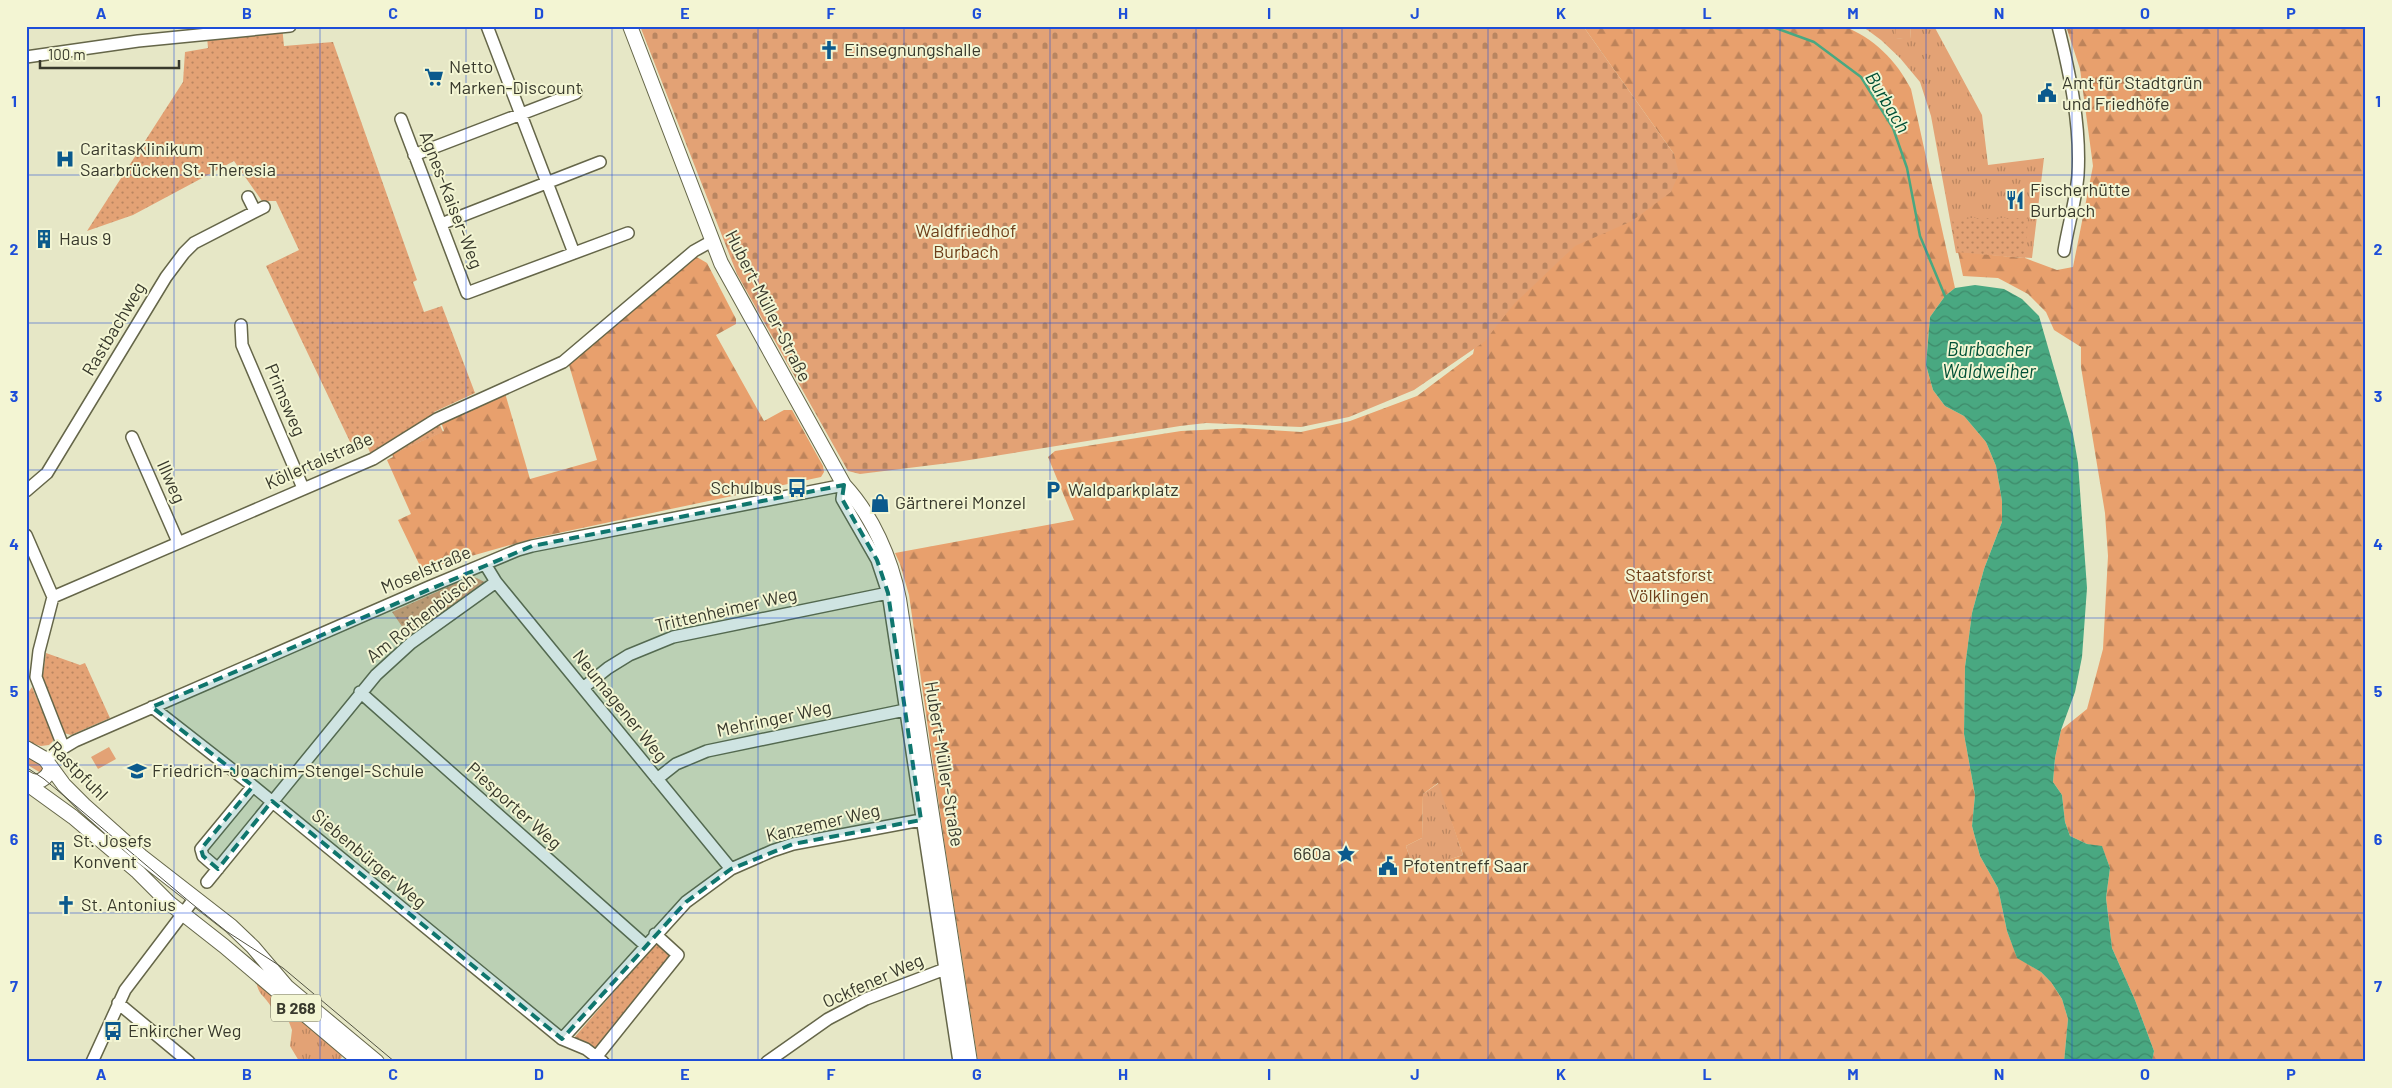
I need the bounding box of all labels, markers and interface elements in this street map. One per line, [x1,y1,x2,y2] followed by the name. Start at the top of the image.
[96,3,107,22] text: A
[242,3,252,22] text: B
[388,3,398,22] text: C
[534,3,544,22] text: D
[680,3,690,22] text: E
[827,3,836,22] text: F
[972,3,982,22] text: G
[1118,3,1128,22] text: H
[1267,3,1271,22] text: I
[1410,3,1420,22] text: J
[1556,3,1566,22] text: K
[1702,3,1712,22] text: L
[1847,3,1859,22] text: M
[1994,3,2004,22] text: N
[2140,3,2150,22] text: O
[2286,3,2296,22] text: P
[40,38,179,70] scale bar
[844,38,981,60] place label: Einsegnungshalle
[818,39,840,61] church icon: Einsegnungshalle
[48,45,86,63] text: 100 m
[449,55,582,98] place label: Netto Marken-Discount
[423,66,445,88] supermarket icon: Netto Marken-Discount
[1861,67,1916,137] water label: Burbach
[2062,71,2202,114] place label: Amt für Stadtgrün und Friedhöfe
[2036,82,2058,104] public building icon: Amt für Stadtgrün und Friedhöfe
[11,91,17,110] text: 1
[2375,91,2381,110] text: 1
[416,128,488,272] street label: Agnes-Kaiser-Weg
[80,137,276,180] place label: CaritasKlinikum Saarbrücken St. Theresia
[54,148,76,170] hospital icon: CaritasKlinikum Saarbrücken St. Theresia
[2030,178,2130,221] place label: Fischerhütte Burbach
[2004,189,2026,211] restaurant icon: Fischerhütte Burbach
[916,219,1016,262] park label: Waldfriedhof Burbach
[721,226,817,385] street label: Hubert-Müller-Straße
[59,227,111,249] place label: Haus 9
[33,228,55,250] building icon: Haus 9
[10,239,19,258] text: 2
[2374,239,2383,258] text: 2
[77,278,150,379] street label: Rastbachweg
[1942,337,2037,382] water label: Burbacher Waldweiher
[261,360,311,439] street label: Primsweg
[10,386,18,405] text: 3
[2374,386,2382,405] text: 3
[261,427,376,494] street label: Köllertalstraße
[153,457,191,507] street label: Illweg
[710,476,782,498] place label: Schulbus
[786,477,808,499] bus stop icon: Schulbus
[1068,478,1179,500] place label: Waldparkplatz
[1042,479,1064,501] parking icon: Waldparkplatz
[895,491,1026,513] place label: Gärtnerei Monzel
[869,492,891,514] shop icon: Gärtnerei Monzel
[9,534,19,553] text: 4
[2373,534,2383,553] text: 4
[377,540,474,598] street label: Moselstraße
[1625,563,1713,606] park label: Staatsforst Völklingen
[361,568,479,667] street label: Am Rothenbüsch
[653,582,799,636] street label: Trittenheimer Weg
[569,645,673,766] street label: Neumagener Weg
[921,680,969,848] street label: Hubert-Müller-Straße
[10,681,19,700] text: 5
[2374,681,2383,700] text: 5
[715,695,833,741] street label: Mehringer Weg
[44,736,113,805] street label: Rastpfuhl
[463,757,567,854] street label: Piesporter Weg
[152,759,424,781] place label: Friedrich-Joachim-Stengel-Schule
[126,760,148,782] school or university icon: Friedrich-Joachim-Stengel-Schule
[764,798,882,846] street label: Kanzemer Weg
[308,804,432,913] street label: Siebenbürger Weg
[10,829,19,848] text: 6
[73,829,152,872] place label: St. Josefs Konvent
[2374,829,2383,848] text: 6
[47,840,69,862] building icon: St. Josefs Konvent
[1293,842,1331,864] place label: 660a
[1335,843,1357,865] place icon: 660a
[1403,854,1529,876] place label: Pfotentreff Saar
[1377,855,1399,877] public building icon: Pfotentreff Saar
[81,893,176,915] place label: St. Antonius
[55,894,77,916] church icon: St. Antonius
[819,948,926,1012] street label: Ockfener Weg
[10,976,18,995] text: 7
[2374,976,2382,995] text: 7
[271,994,321,1021] road number: B 268
[128,1019,241,1041] place label: Enkircher Weg
[102,1020,124,1042] bus stop icon: Enkircher Weg
[96,1064,107,1083] text: A
[242,1064,252,1083] text: B
[388,1064,398,1083] text: C
[534,1064,544,1083] text: D
[680,1064,690,1083] text: E
[827,1064,836,1083] text: F
[972,1064,982,1083] text: G
[1118,1064,1128,1083] text: H
[1267,1064,1271,1083] text: I
[1410,1064,1420,1083] text: J
[1556,1064,1566,1083] text: K
[1702,1064,1712,1083] text: L
[1847,1064,1859,1083] text: M
[1994,1064,2004,1083] text: N
[2140,1064,2150,1083] text: O
[2286,1064,2296,1083] text: P

